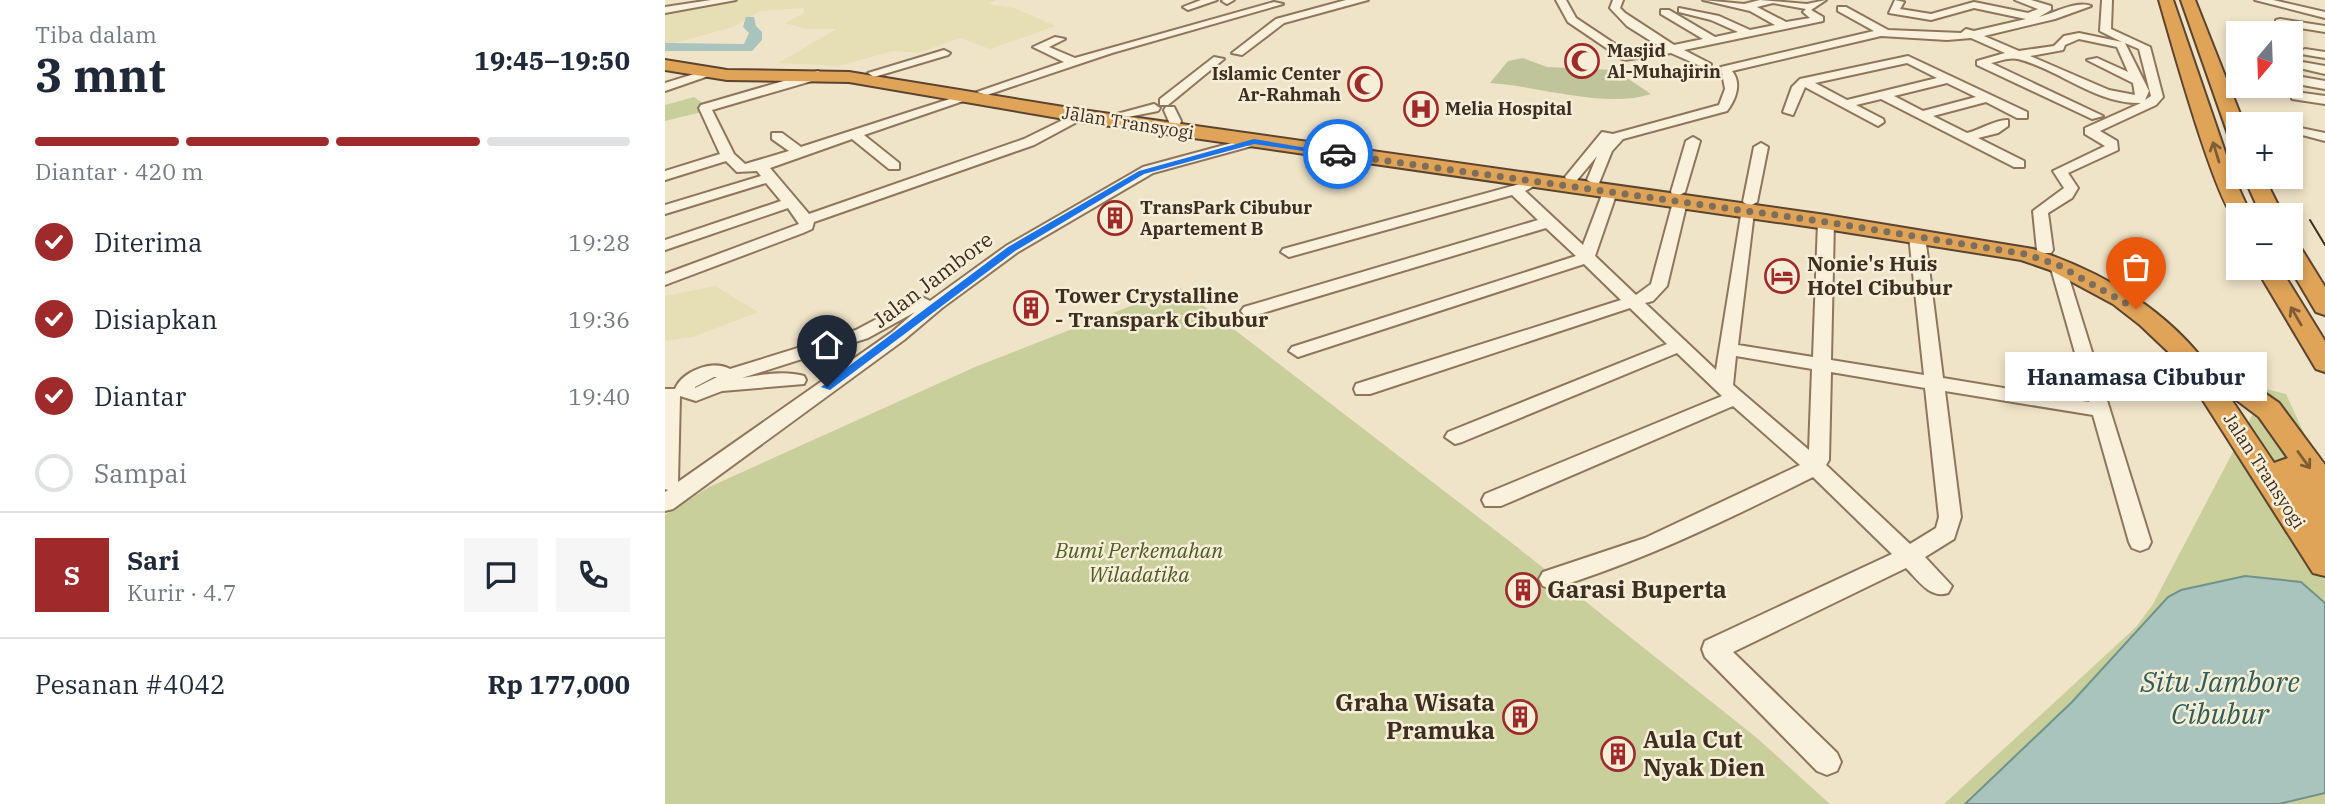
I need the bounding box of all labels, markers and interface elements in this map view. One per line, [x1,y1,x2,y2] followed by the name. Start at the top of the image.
[35,19,157,49] text: Tiba dalam
[2226,21,2303,98] north arrow
[2226,21,2303,280] map controls
[1607,39,1721,83] place label: Masjid Al-Muhajirin
[1563,42,1601,80] mosque icon: Masjid Al-Muhajirin
[474,43,630,77] text: 19:45–19:50
[35,45,166,105] text: 3 mnt
[1212,62,1341,106] place label: Islamic Center Ar-Rahmah
[1346,65,1384,103] mosque icon: Islamic Center Ar-Rahmah
[1402,90,1440,128] hospital icon: Melia Hospital
[1445,97,1572,120] place label: Melia Hospital
[1060,101,1196,144] street label: Jalan Transyogi
[2226,112,2303,189] button: +
[1303,119,1373,189] courier
[1319,135,1357,173] icon: car
[2208,141,2221,163] one-way arrow
[35,156,203,186] text: Diantar · 420 m
[1140,196,1312,240] place label: TransPark Cibubur Apartement B
[1096,199,1134,237] building icon: TransPark Cibubur Apartement B
[2226,203,2303,280] button: −
[35,223,73,261] icon: check
[94,225,202,259] text: Diterima
[867,225,998,333] street label: Jalan Jambore
[568,227,630,257] text: 19:28
[2106,237,2166,309] pin
[2117,248,2155,286] icon: bag
[1807,249,1953,301] place label: Nonie's Huis Hotel Cibubur
[1763,257,1801,295] hotel icon: Nonie's Huis Hotel Cibubur
[1055,281,1269,333] place label: Tower Crystalline - Transpark Cibubur
[1012,289,1050,327] building icon: Tower Crystalline - Transpark Cibubur
[35,300,73,338] icon: check
[94,302,218,336] text: Disiapkan
[568,304,630,334] text: 19:36
[2289,306,2303,326] one-way arrow
[797,315,857,387] pin
[808,326,846,364] icon: home
[2005,351,2267,400] callout: Hanamasa Cibubur
[2027,361,2245,391] text: Hanamasa Cibubur
[35,377,73,415] icon: check
[94,379,186,413] text: Diantar
[568,381,630,411] text: 19:40
[2218,409,2311,533] street label: Jalan Transyogi
[2296,450,2311,469] one-way arrow
[94,456,187,490] text: Sampai
[1054,536,1223,588] park label: Bumi Perkemahan Wiladatika
[464,538,538,612] button: chat
[556,538,630,612] button: phone
[127,543,180,577] text: Sari
[64,558,80,592] text: S
[1504,571,1542,609] building icon: Garasi Buperta
[1547,573,1727,605] place label: Garasi Buperta
[127,577,236,607] text: Kurir · 4.7
[2139,663,2300,732] water label: Situ Jambore Cibubur
[35,667,225,701] text: Pesanan #4042
[487,667,630,701] text: Rp 177,000
[1335,686,1495,746] place label: Graha Wisata Pramuka
[1501,698,1539,736] building icon: Graha Wisata Pramuka
[1643,723,1765,783] place label: Aula Cut Nyak Dien
[1599,735,1637,773] building icon: Aula Cut Nyak Dien

